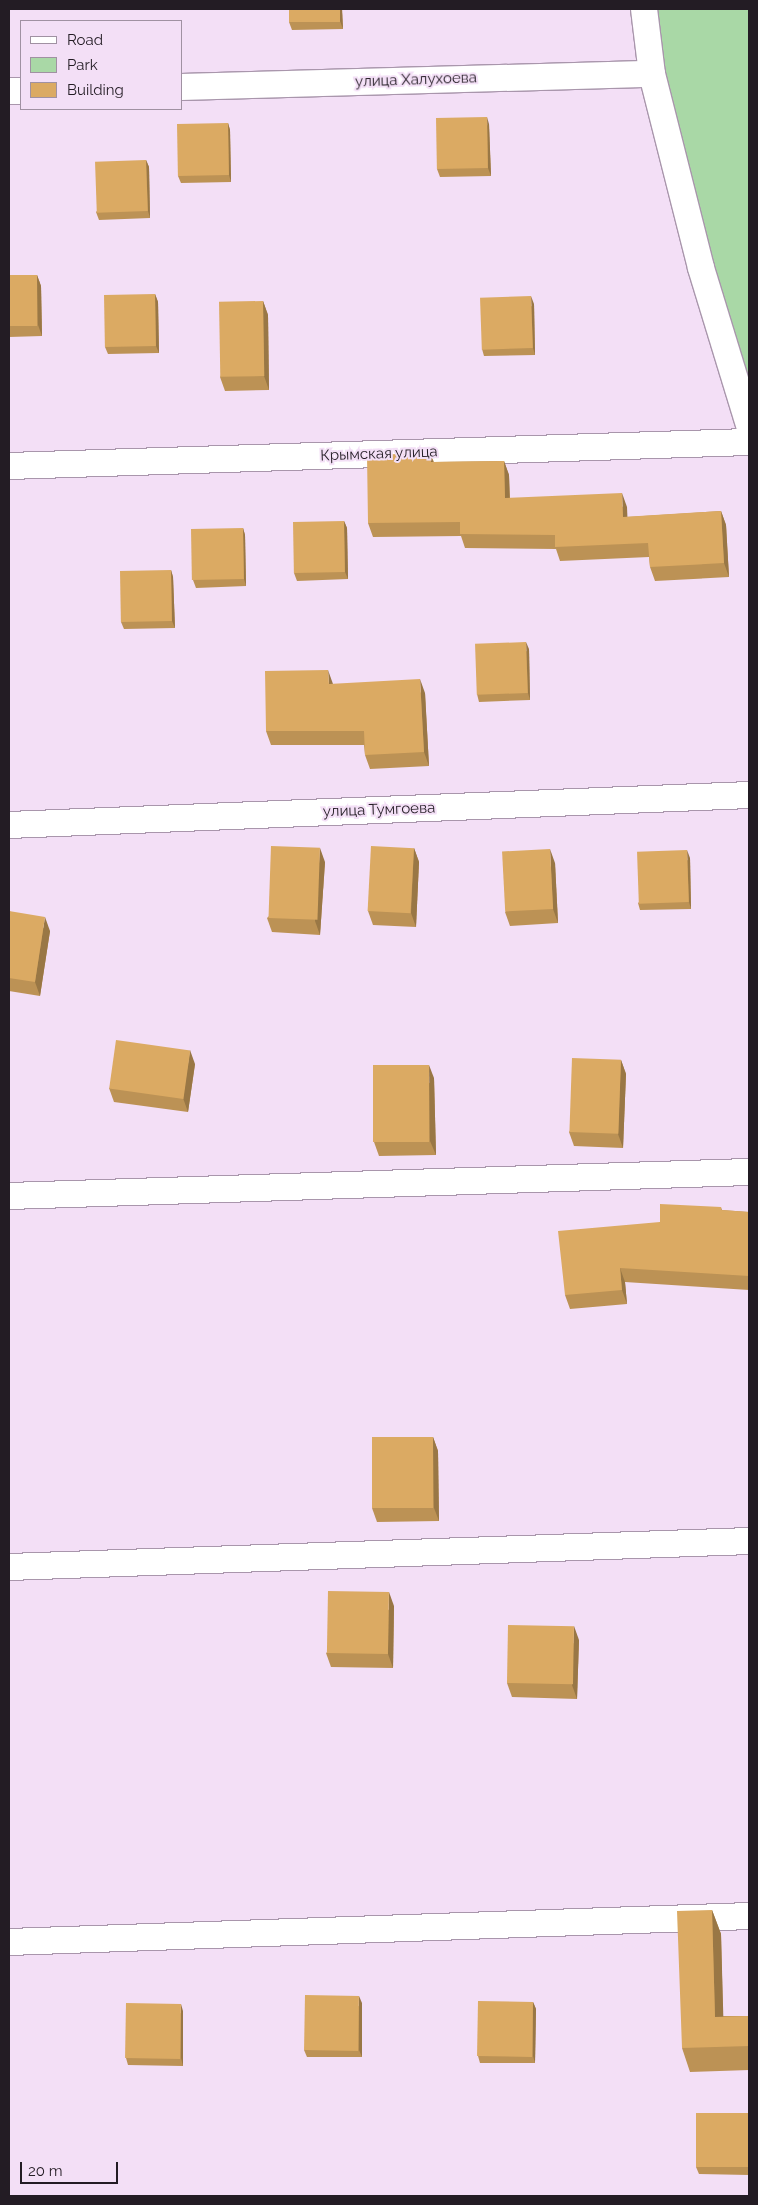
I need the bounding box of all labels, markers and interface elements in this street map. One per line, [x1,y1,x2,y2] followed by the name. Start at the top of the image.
[20,20,182,110] legend
[67,31,103,49] text: Road
[67,56,98,74] text: Park
[355,69,477,91] street label: улица Халухоева
[67,81,124,99] text: Building
[320,443,438,465] street label: Крымская улица
[322,799,436,821] street label: улица Тумгоева
[22,2152,120,2184] scale bar
[28,2162,63,2180] text: 20 m

